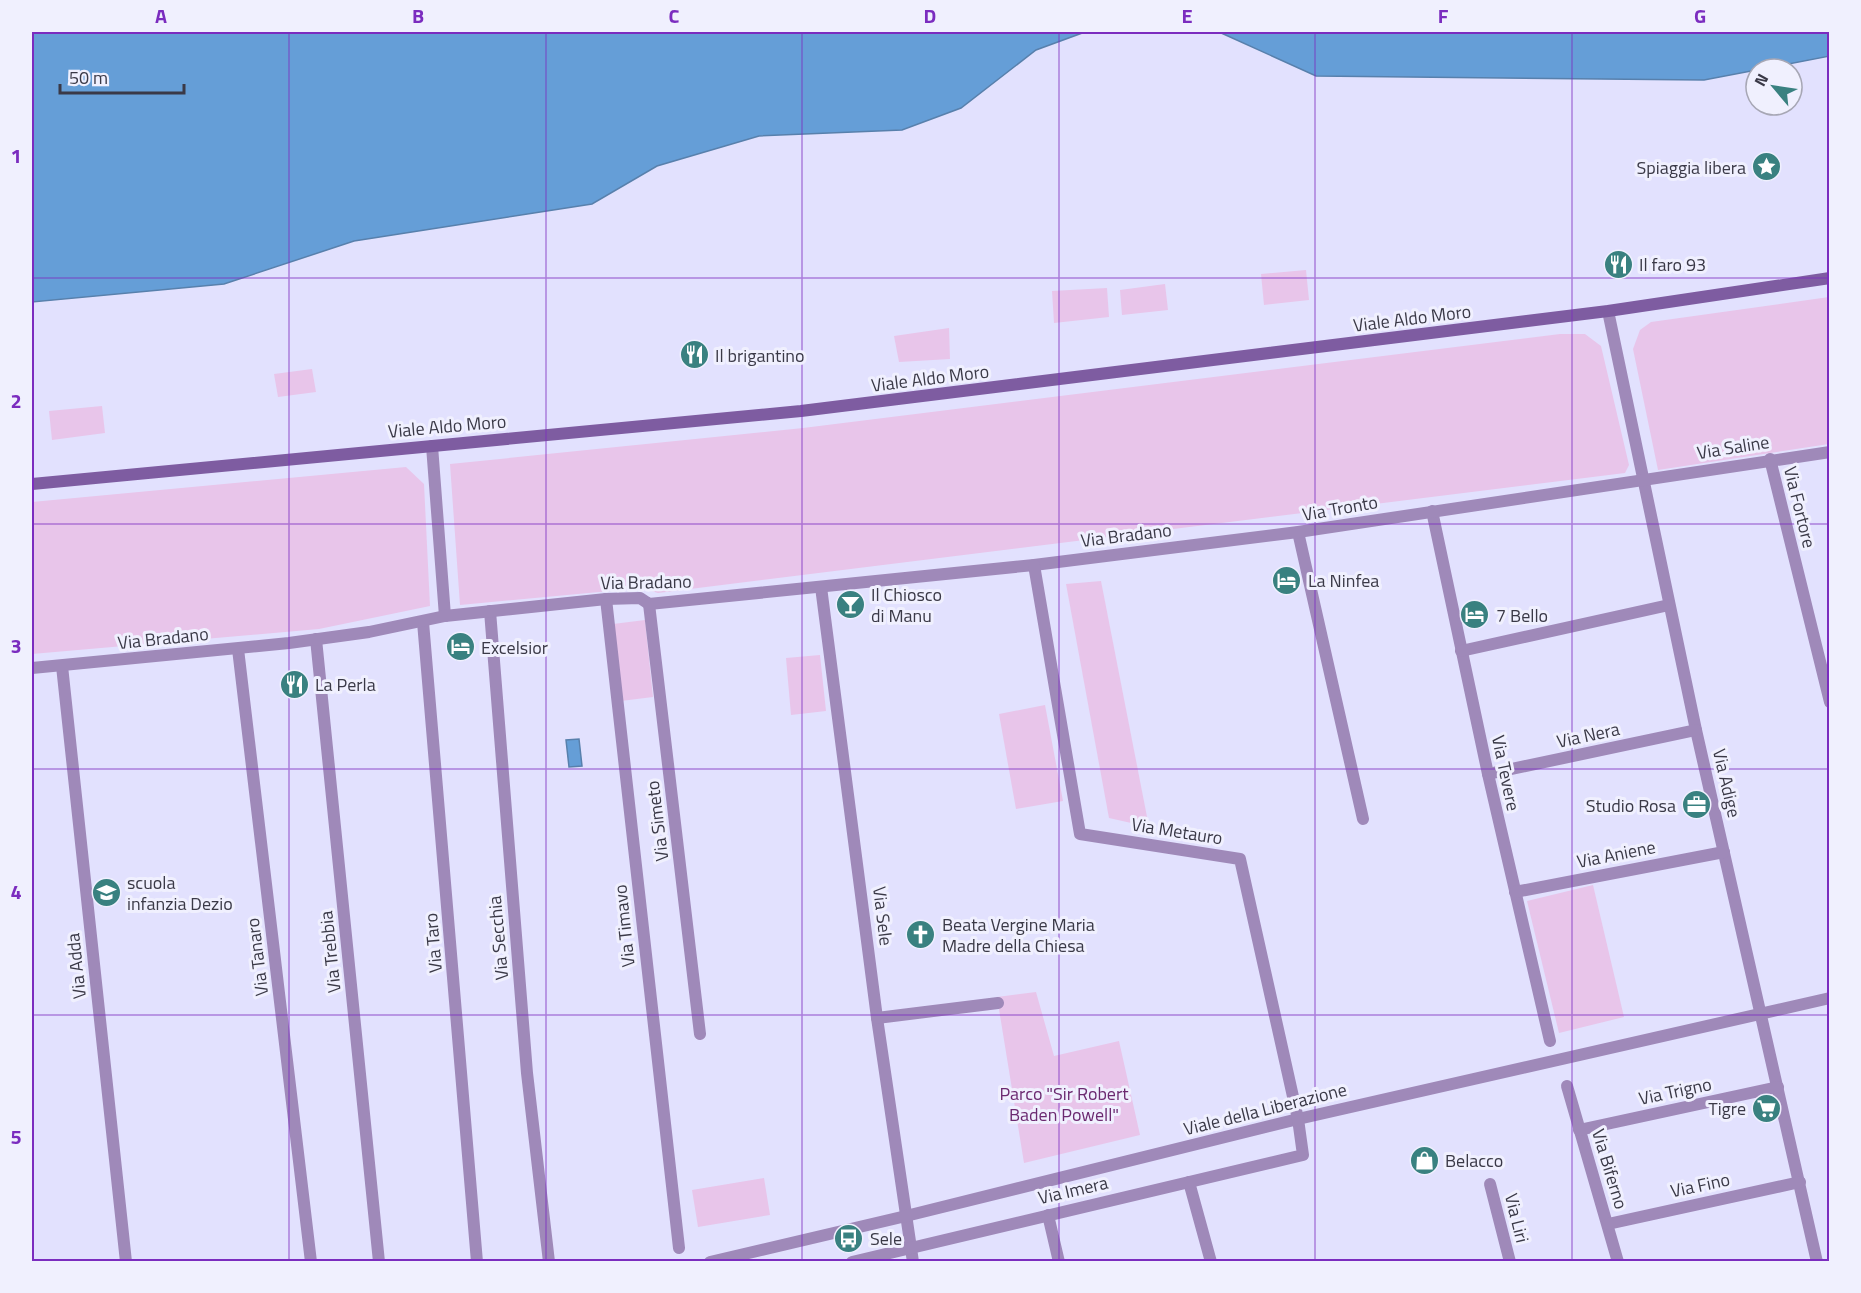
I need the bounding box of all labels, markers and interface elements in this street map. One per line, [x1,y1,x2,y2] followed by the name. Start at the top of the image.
[155,0,167,31] text: A
[412,0,424,31] text: B
[669,0,680,31] text: C
[924,0,936,31] text: D
[1181,0,1193,31] text: E
[1438,0,1449,31] text: F
[1694,0,1706,31] text: G
[60,57,184,95] scale bar
[1744,57,1804,117] north arrow
[69,64,108,91] text: 50 m
[1748,69,1774,90] text: N
[10,140,22,171] text: 1
[1751,151,1783,183] place icon: Spiaggia libera
[1636,154,1746,181] place label: Spiaggia libera
[1602,248,1634,280] restaurant icon: Il faro 93
[1639,251,1706,278] place label: Il faro 93
[1351,297,1473,339] street label: Viale Aldo Moro
[678,339,710,371] restaurant icon: Il brigantino
[715,342,805,369] place label: Il brigantino
[869,357,991,399] street label: Viale Aldo Moro
[10,385,22,416] text: 2
[387,407,507,445] street label: Viale Aldo Moro
[1695,428,1771,466] street label: Via Saline
[1777,463,1823,551] street label: Via Fortore
[1300,488,1380,528] street label: Via Tronto
[1079,516,1173,554] street label: Via Bradano
[1271,564,1303,596] hotel icon: La Ninfea
[1308,567,1379,594] place label: La Ninfea
[600,568,692,596] street label: Via Bradano
[871,581,942,629] place label: Il Chiosco di Manu
[834,588,866,620] bar icon: Il Chiosco di Manu
[1459,599,1491,631] hotel icon: 7 Bello
[1496,602,1548,629] place label: 7 Bello
[116,620,210,656] street label: Via Bradano
[10,630,22,661] text: 3
[444,631,476,663] hotel icon: Excelsior
[481,634,548,661] place label: Excelsior
[278,668,310,700] restaurant icon: La Perla
[315,671,376,698] place label: La Perla
[1554,715,1622,755] street label: Via Nera
[1485,733,1527,813] street label: Via Tevere
[1706,746,1748,820] street label: Via Adige
[639,779,675,863] street label: Via Simeto
[1681,789,1713,821] office icon: Studio Rosa
[1586,792,1676,819] place label: Studio Rosa
[1129,810,1225,852] street label: Via Metauro
[1574,833,1658,875] street label: Via Aniene
[127,869,233,917] place label: scuola infanzia Dezio
[10,876,22,907] text: 4
[90,876,122,908] school or university icon: scuola infanzia Dezio
[606,883,642,969] street label: Via Timavo
[866,885,900,947] street label: Via Sele
[481,895,515,981] street label: Via Secchia
[312,910,348,994] street label: Via Trebbia
[942,911,1095,959] place label: Beata Vergine Maria Madre della Chiesa
[417,912,449,974] street label: Via Taro
[239,916,275,998] street label: Via Tanaro
[905,918,937,950] church icon: Beata Vergine Maria Madre della Chiesa
[59,932,93,1000] street label: Via Adda
[1636,1070,1714,1112] street label: Via Trigno
[1181,1076,1349,1142] street label: Viale della Liberazione
[1000,1080,1129,1128] park label: Parco "Sir Robert Baden Powell"
[1751,1092,1783,1124] supermarket icon: Tigre
[1708,1095,1746,1122] place label: Tigre
[10,1121,22,1152] text: 5
[1585,1126,1635,1212] street label: Via Biferno
[1408,1144,1440,1176] shop icon: Belacco
[1445,1147,1503,1174] place label: Belacco
[1668,1166,1732,1204] street label: Via Fino
[1035,1169,1111,1211] street label: Via Imera
[1498,1190,1536,1246] street label: Via Liri
[833,1222,865,1254] bus stop icon: Sele
[870,1225,902,1252] place label: Sele

